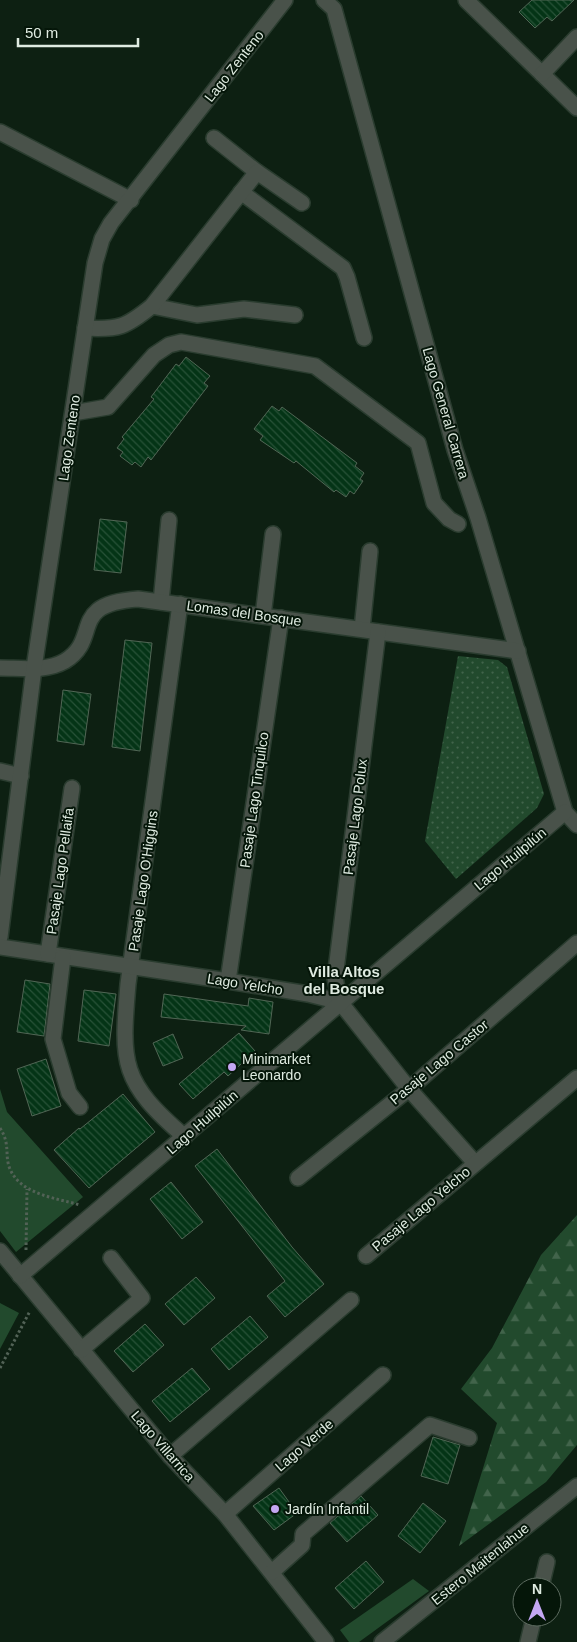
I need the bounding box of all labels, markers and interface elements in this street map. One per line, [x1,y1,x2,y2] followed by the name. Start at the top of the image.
[18,15,138,47] scale bar
[25,24,58,41] text: 50 m
[201,27,267,105] street label: Lago Zenteno
[420,345,473,481] street label: Lago General Carrera
[55,394,83,482] street label: Lago Zenteno
[185,597,303,629] street label: Lomas del Bosque
[237,731,271,869] street label: Pasaje Lago Tinquilco
[340,758,370,876] street label: Pasaje Lago Polux
[43,806,77,935] street label: Pasaje Lago Pellaifa
[125,810,161,952] street label: Pasaje Lago O'Higgins
[471,824,549,894] street label: Lago Huilpilún
[304,963,384,997] district label: Villa Altos del Bosque
[206,970,284,998] street label: Lago Yelcho
[387,1016,491,1108] street label: Pasaje Lago Castor
[242,1051,311,1083] place label: Minimarket Leonardo
[226,1061,238,1073] marker: Minimarket Leonardo
[163,1087,241,1157] street label: Lago Huilpilún
[369,1163,473,1255] street label: Pasaje Lago Yelcho
[128,1407,198,1485] street label: Lago Villarrica
[272,1415,336,1475] street label: Lago Verde
[285,1501,369,1517] place label: Jardín Infantil
[269,1503,281,1515] marker: Jardín Infantil
[428,1520,532,1608] street label: Estero Maitenlahue
[512,1577,562,1627] north arrow
[532,1581,542,1597] text: N

